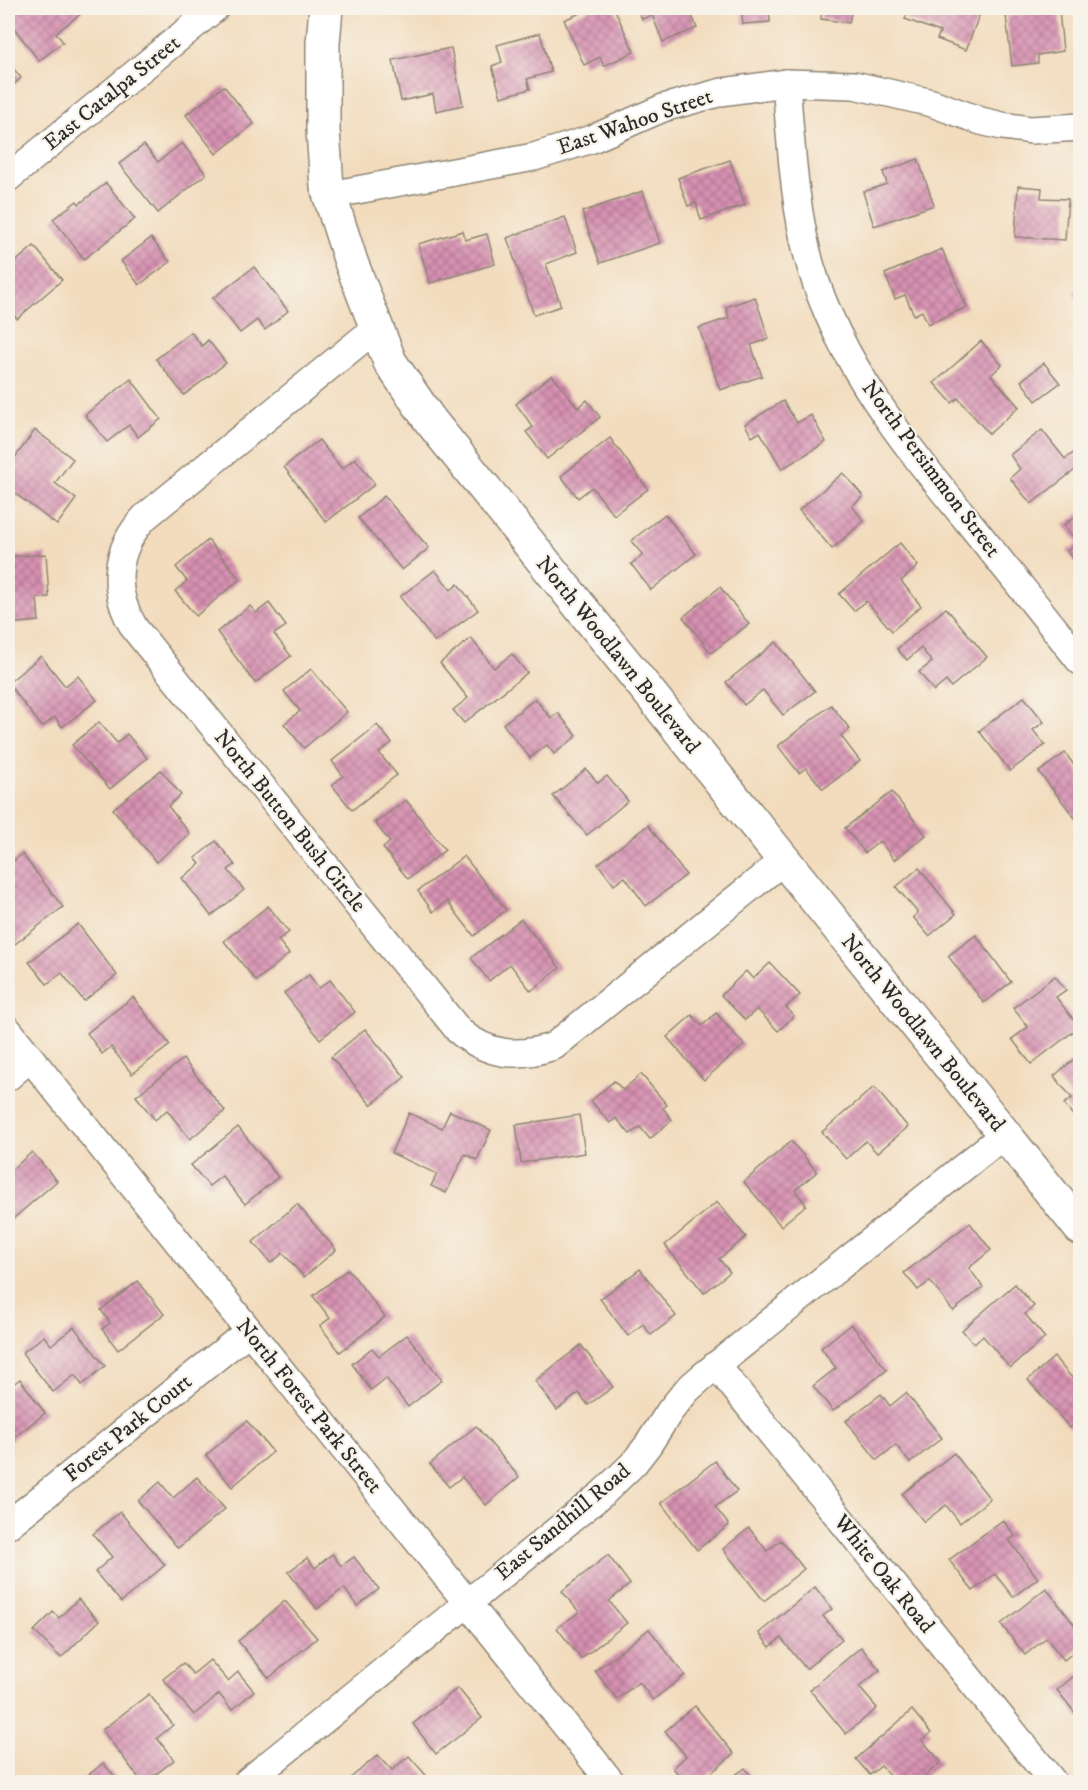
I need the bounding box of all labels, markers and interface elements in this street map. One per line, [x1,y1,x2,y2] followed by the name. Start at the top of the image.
[38,30,186,156] street label: East Catalpa Street
[554,83,716,161] street label: East Wahoo Street
[856,375,1006,563] street label: North Persimmon Street
[530,551,706,759] street label: North Woodlawn Boulevard
[208,724,372,918] street label: North Button Bush Circle
[835,929,1011,1137] street label: North Woodlawn Boulevard
[230,1313,388,1499] street label: North Forest Park Street
[59,1368,197,1488] street label: Forest Park Court
[490,1458,636,1586] street label: East Sandhill Road
[827,1508,940,1639] street label: White Oak Road

